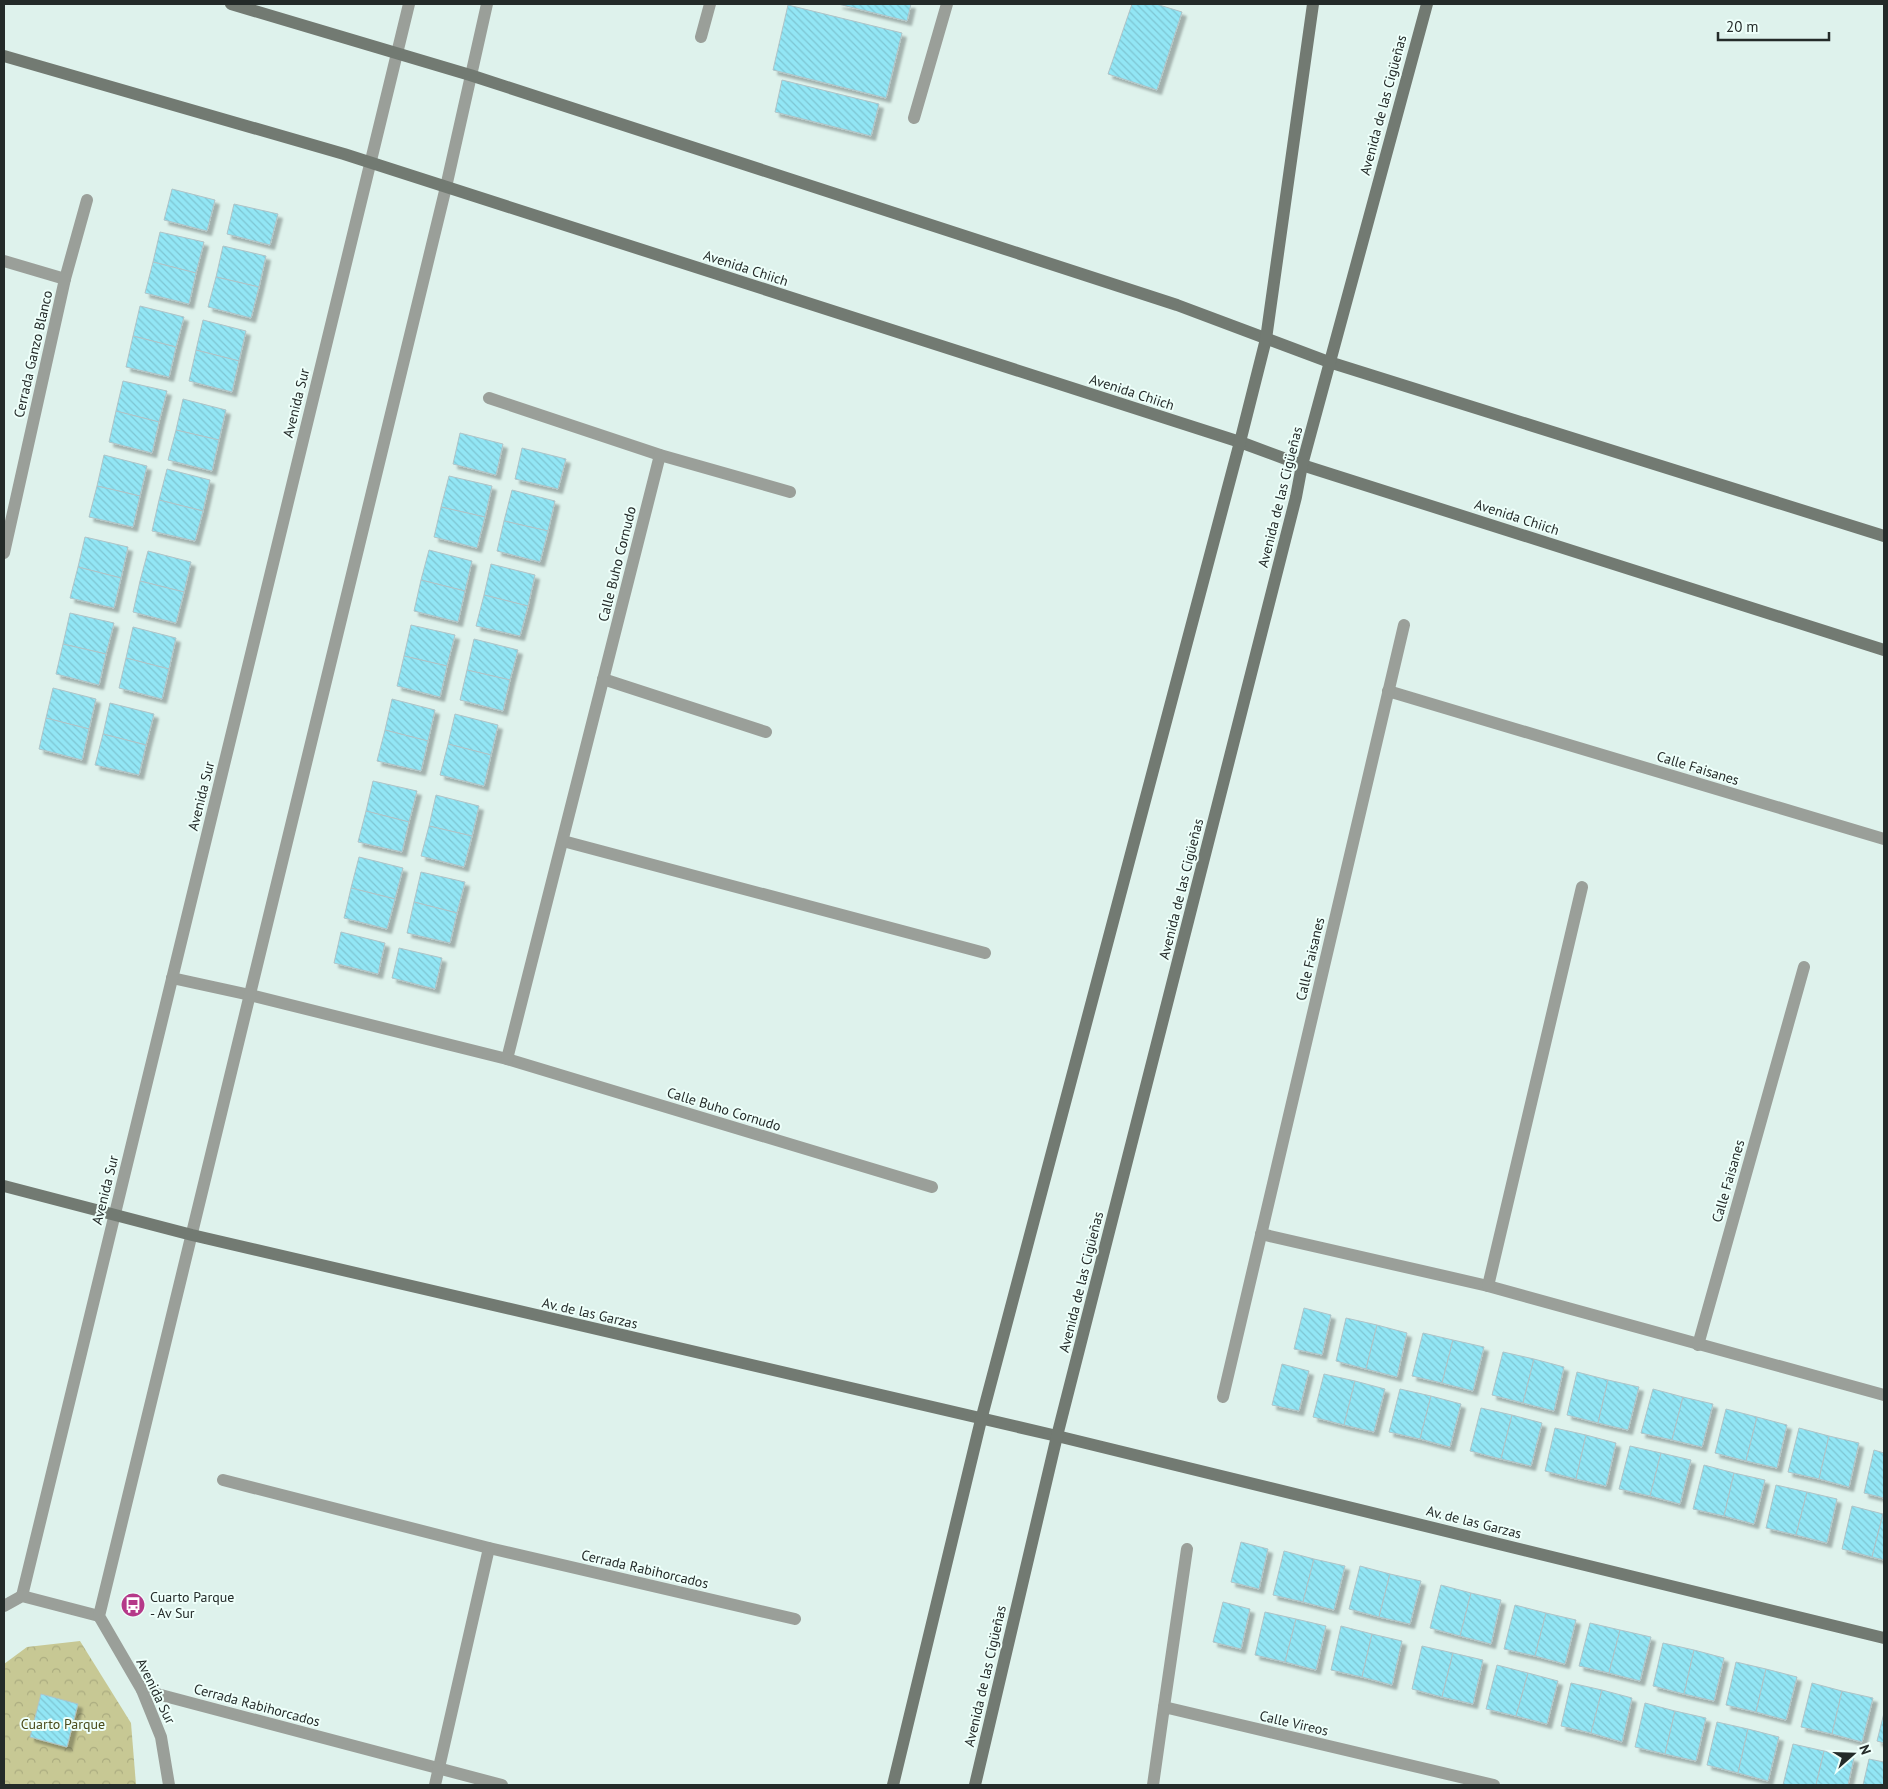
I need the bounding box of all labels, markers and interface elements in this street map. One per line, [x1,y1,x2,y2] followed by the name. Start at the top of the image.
[1718,10,1829,42] scale bar
[1726,17,1759,36] text: 20 m
[1356,33,1410,177] street label: Avenida de las Cigüeñas
[701,246,791,290] street label: Avenida Chiich
[10,289,56,419] street label: Cerrada Ganzo Blanco
[279,366,313,440] street label: Avenida Sur
[1087,370,1177,414] street label: Avenida Chiich
[1254,425,1306,569] street label: Avenida de las Cigüeñas
[1472,495,1562,539] street label: Avenida Chiich
[594,504,640,624] street label: Calle Buho Cornudo
[1655,747,1741,789] street label: Calle Faisanes
[184,759,218,833] street label: Avenida Sur
[1155,817,1207,961] street label: Avenida de las Cigüeñas
[1292,915,1328,1003] street label: Calle Faisanes
[665,1083,783,1135] street label: Calle Buho Cornudo
[1708,1137,1748,1224] street label: Calle Faisanes
[88,1153,122,1227] street label: Avenida Sur
[1055,1210,1107,1354] street label: Avenida de las Cigüeñas
[540,1293,640,1333] street label: Av. de las Garzas
[1425,1501,1524,1543] street label: Av. de las Garzas
[580,1546,710,1592] street label: Cerrada Rabihorcados
[150,1588,234,1622] place label: Cuarto Parque - Av Sur
[120,1592,146,1618] bus stop icon: Cuarto Parque - Av Sur
[960,1603,1010,1748] street label: Avenida de las Cigüeñas
[132,1655,180,1727] street label: Avenida Sur
[192,1680,322,1731] street label: Cerrada Rabihorcados
[1258,1706,1330,1740] street label: Calle Vireos
[21,1715,105,1733] park label: Cuarto Parque
[1828,1729,1878,1779] north arrow
[1855,1742,1875,1757] text: N

